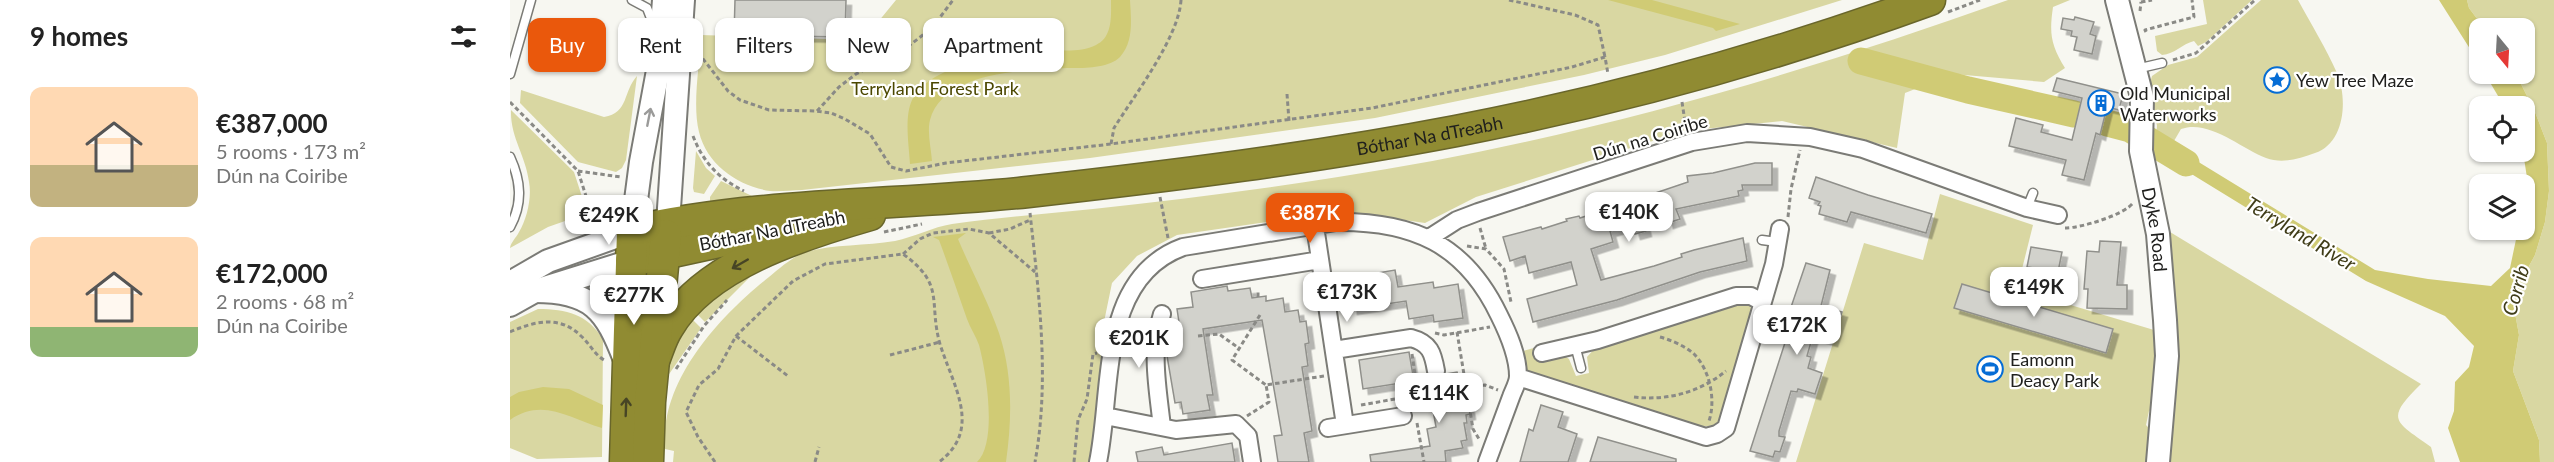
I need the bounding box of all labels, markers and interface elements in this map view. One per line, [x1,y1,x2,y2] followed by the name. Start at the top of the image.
[528,18,606,72] chip: Buy
[618,18,703,72] chip: Rent
[715,18,814,72] chip: Filters
[826,18,911,72] chip: New
[923,18,1064,72] chip: Apartment
[2469,18,2535,84] north arrow
[2469,18,2535,240] map controls
[30,20,128,52] text: 9 homes
[447,20,480,53] icon: filters
[2262,65,2292,95] place icon: Yew Tree Maze
[2296,69,2414,91] place label: Yew Tree Maze
[851,77,1020,99] park label: Terryland Forest Park
[2120,82,2230,125] place label: Old Municipal Waterworks
[2086,88,2116,118] building icon: Old Municipal Waterworks
[2469,96,2535,162] button: locate
[216,107,328,139] text: €387,000
[644,108,655,127] one-way arrow
[1590,109,1710,165] street label: Dún na Coiribe
[78,111,150,183] icon: home
[1355,111,1505,159] street label: Bóthar Na dTreabh
[216,139,366,163] text: 5 rooms · 173 m²
[216,163,348,187] text: Dún na Coiribe
[2469,174,2535,240] button: layers
[2138,185,2172,273] street label: Dyke Road
[2242,191,2361,276] water label: Terryland River
[1587,192,1671,243] pin: €140K
[1268,193,1352,244] pin: €387K
[567,195,651,246] pin: €249K
[1599,199,1659,223] text: €140K
[1280,200,1340,224] text: €387K
[579,202,639,226] text: €249K
[697,205,847,255] street label: Bóthar Na dTreabh
[216,257,328,289] text: €172,000
[732,258,749,270] one-way arrow
[78,261,150,333] icon: home
[2496,262,2534,318] water label: Corrib
[1992,267,2076,318] pin: €149K
[1305,272,1389,323] pin: €173K
[2004,274,2064,298] text: €149K
[592,275,676,326] pin: €277K
[1317,279,1377,303] text: €173K
[604,282,664,306] text: €277K
[216,289,354,313] text: 2 rooms · 68 m²
[1755,305,1839,356] pin: €172K
[1767,312,1827,336] text: €172K
[216,313,348,337] text: Dún na Coiribe
[1097,318,1181,369] pin: €201K
[1109,325,1169,349] text: €201K
[2010,348,2100,391] place label: Eamonn Deacy Park
[1975,354,2005,384] sports icon: Eamonn Deacy Park
[1397,373,1481,424] pin: €114K
[1409,380,1469,404] text: €114K
[620,397,632,417] one-way arrow

